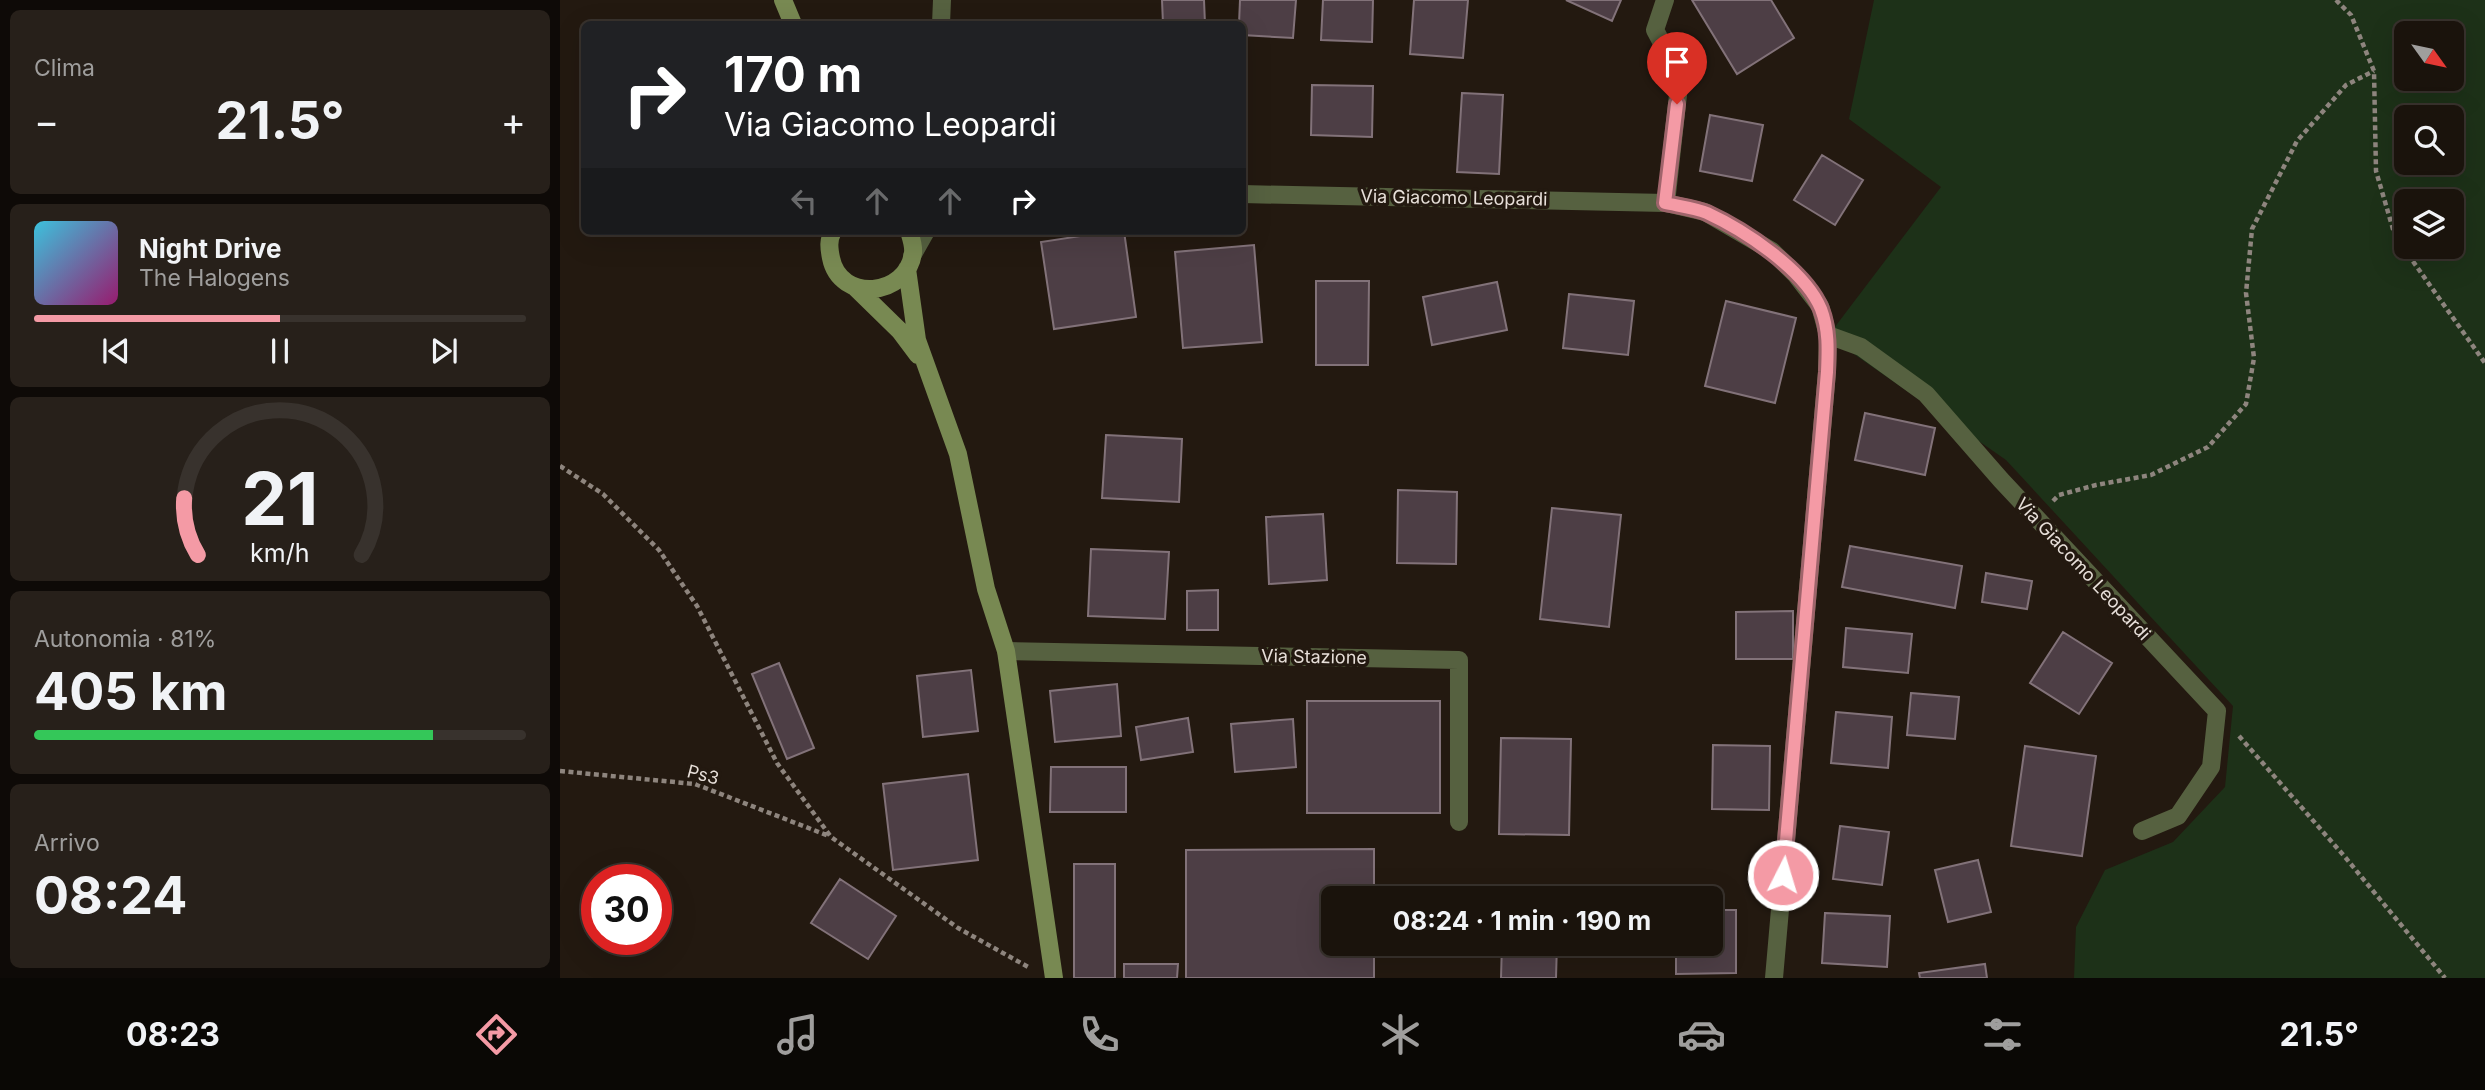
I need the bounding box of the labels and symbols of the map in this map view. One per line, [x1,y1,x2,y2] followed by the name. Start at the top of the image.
[2394,21,2464,91] north arrow
[1647,32,1707,104] pin
[1360,185,1548,210] street label: Via Giacomo Leopardi
[2012,493,2155,644] street label: Via Giacomo Leopardi
[1261,645,1367,668] street label: Via Stazione
[685,760,721,789] street label: Ps3
[1746,838,1820,912] position arrow
[581,864,672,955] speed limit sign: 30

